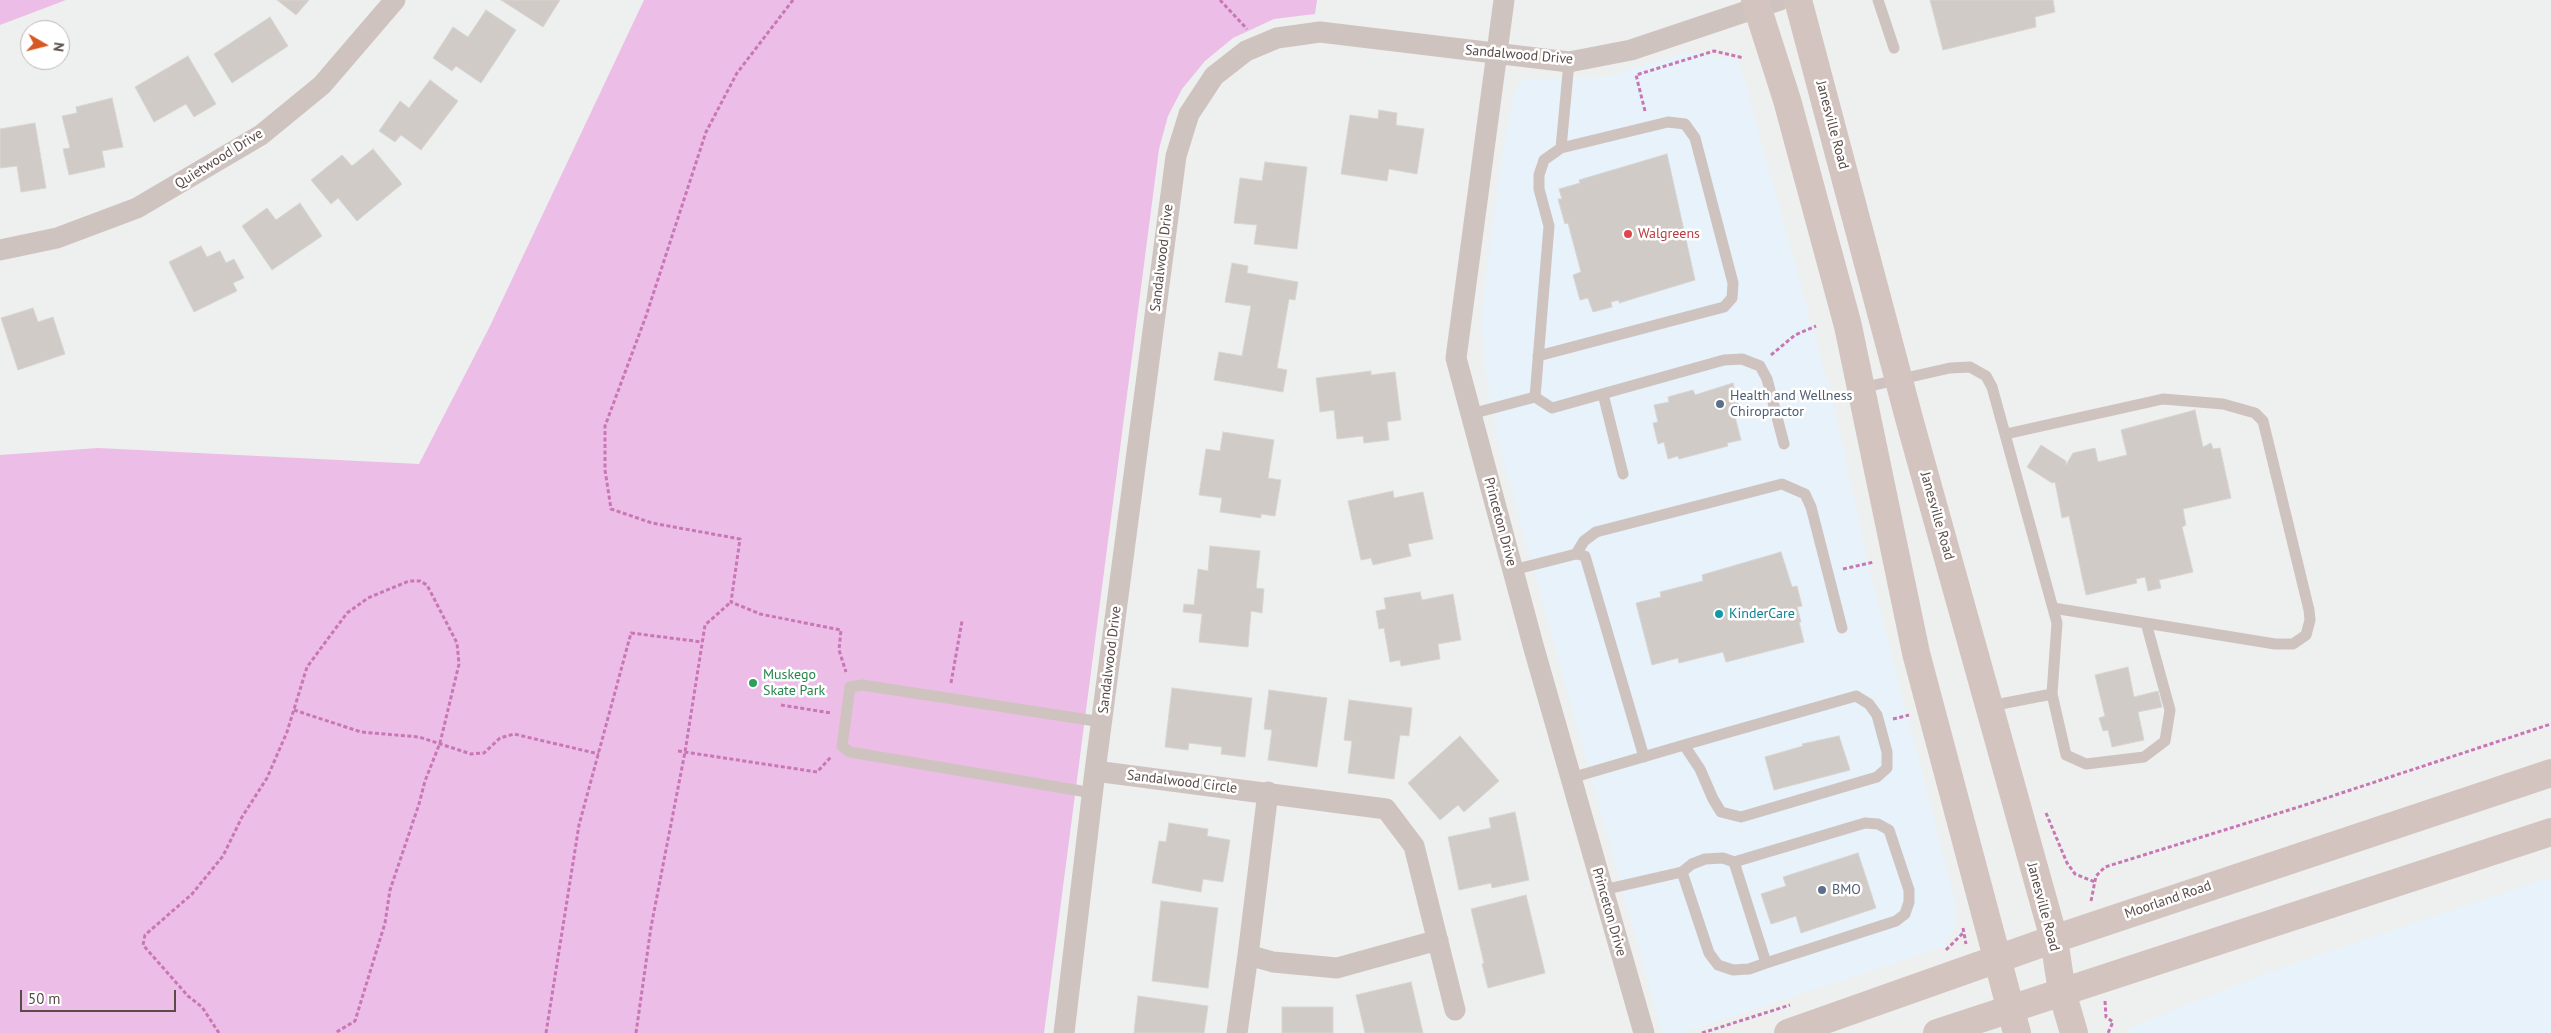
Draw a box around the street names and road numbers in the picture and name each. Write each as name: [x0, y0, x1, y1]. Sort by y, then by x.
street label: Sandalwood Drive: [1464, 42, 1574, 68]
street label: Janesville Road: [1812, 79, 1852, 171]
street label: Quietwood Drive: [172, 125, 266, 193]
street label: Sandalwood Drive: [1147, 203, 1177, 313]
street label: Janesville Road: [1916, 470, 1958, 562]
street label: Princeton Drive: [1480, 476, 1520, 568]
street label: Sandalwood Drive: [1095, 605, 1125, 715]
street label: Sandalwood Circle: [1126, 767, 1238, 797]
street label: Janesville Road: [2023, 861, 2063, 953]
street label: Princeton Drive: [1588, 866, 1630, 958]
street label: Moorland Road: [2123, 877, 2213, 923]

